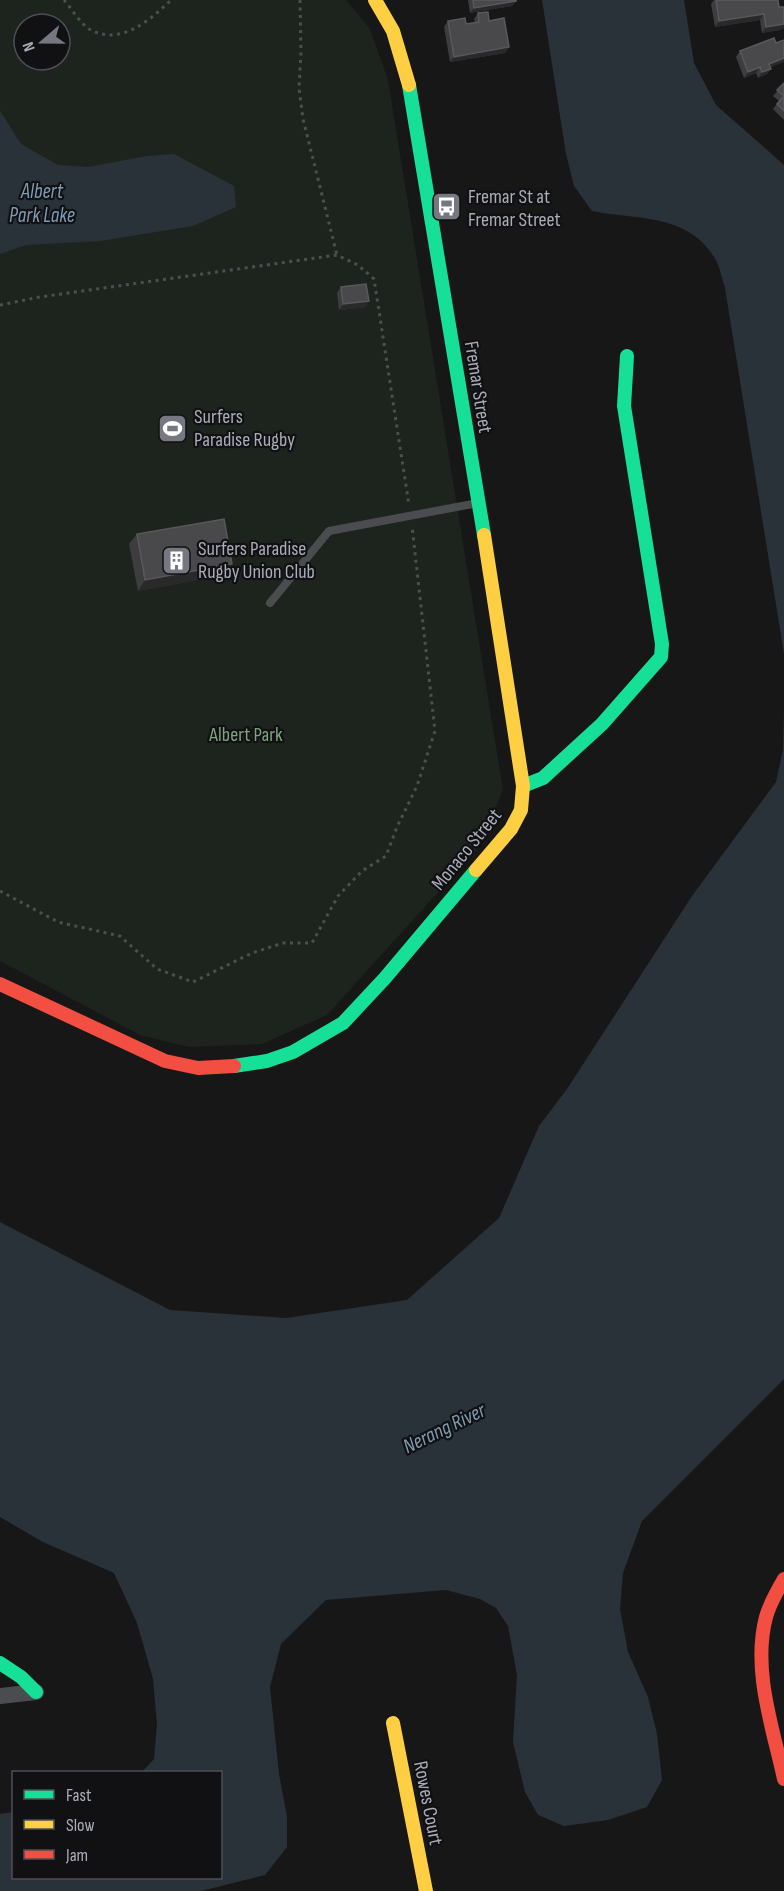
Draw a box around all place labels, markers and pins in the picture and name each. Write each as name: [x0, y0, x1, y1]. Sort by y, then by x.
place label: Fremar St at Fremar Street: [468, 185, 561, 232]
bus stop icon: Fremar St at Fremar Street: [431, 191, 463, 223]
place label: Surfers Paradise Rugby: [194, 405, 295, 452]
sports icon: Surfers Paradise Rugby: [157, 412, 189, 444]
place label: Surfers Paradise Rugby Union Club: [198, 537, 315, 584]
building icon: Surfers Paradise Rugby Union Club: [161, 544, 193, 576]

